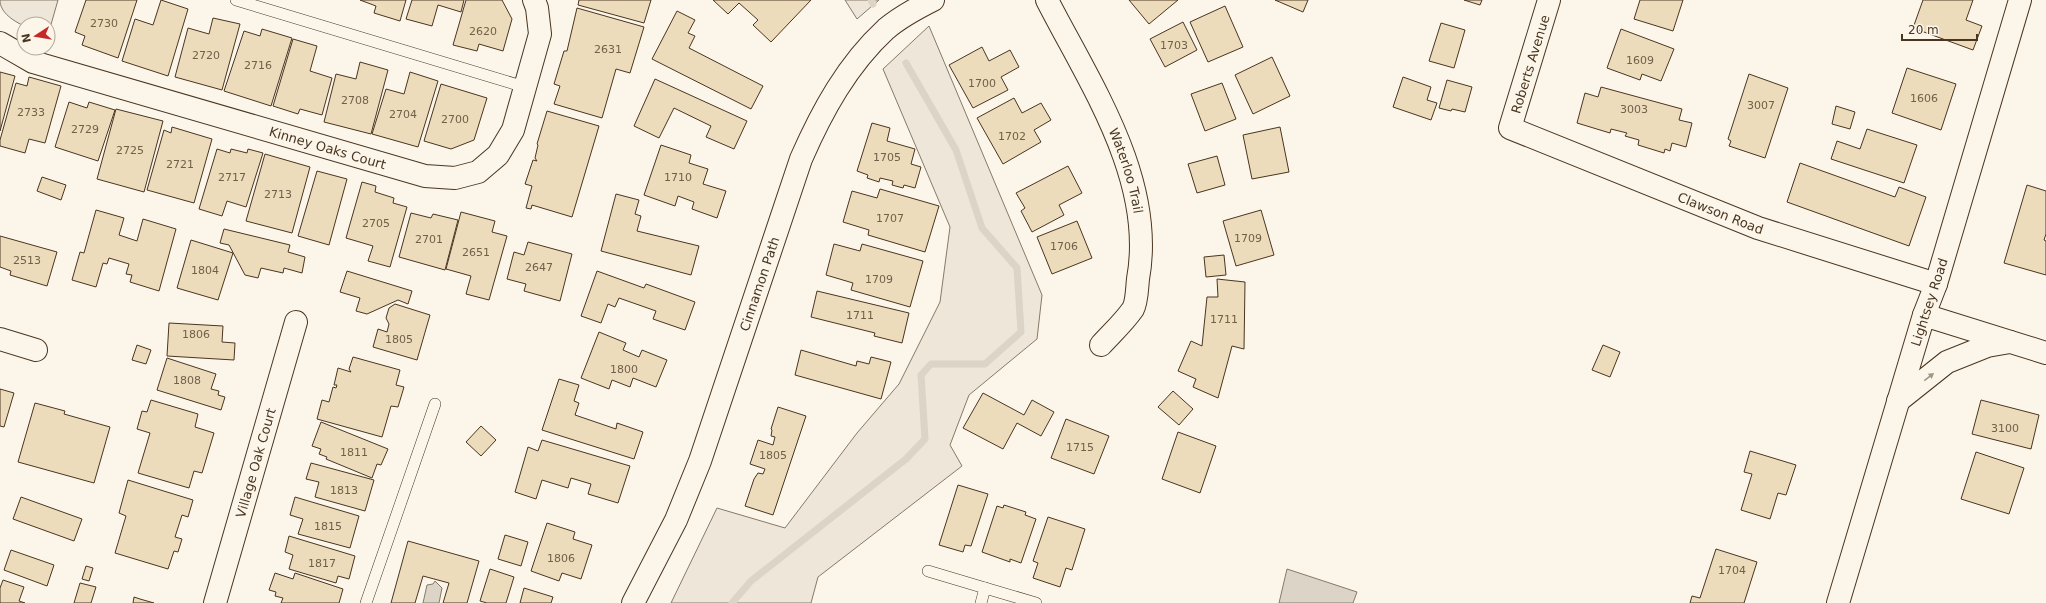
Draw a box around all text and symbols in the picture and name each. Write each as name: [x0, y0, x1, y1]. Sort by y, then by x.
street label: Roberts Avenue: [1508, 13, 1553, 115]
north arrow: [16, 16, 56, 56]
scale bar: [1902, 16, 1977, 42]
house number: 2730: [90, 17, 118, 30]
text: 20 m: [1908, 23, 1939, 37]
house number: 2620: [469, 25, 497, 38]
text: N: [19, 32, 34, 44]
house number: 1703: [1160, 39, 1188, 52]
house number: 2631: [594, 43, 622, 56]
house number: 2720: [192, 49, 220, 62]
house number: 1609: [1626, 54, 1654, 67]
house number: 2716: [244, 59, 272, 72]
house number: 1700: [968, 77, 996, 90]
house number: 1606: [1910, 92, 1938, 105]
house number: 2708: [341, 94, 369, 107]
house number: 3007: [1747, 99, 1775, 112]
house number: 3003: [1620, 103, 1648, 116]
house number: 2733: [17, 106, 45, 119]
house number: 2704: [389, 108, 417, 121]
house number: 2700: [441, 113, 469, 126]
house number: 2729: [71, 123, 99, 136]
street label: Kinney Oaks Court: [267, 124, 388, 172]
street label: Waterloo Trail: [1106, 126, 1146, 215]
house number: 1702: [998, 130, 1026, 143]
house number: 2725: [116, 144, 144, 157]
house number: 1705: [873, 151, 901, 164]
house number: 2721: [166, 158, 194, 171]
house number: 2717: [218, 171, 246, 184]
house number: 1710: [664, 171, 692, 184]
house number: 2713: [264, 188, 292, 201]
street label: Clawson Road: [1675, 189, 1765, 237]
house number: 1707: [876, 212, 904, 225]
house number: 2705: [362, 217, 390, 230]
house number: 1709: [1234, 232, 1262, 245]
house number: 2701: [415, 233, 443, 246]
street label: Cinnamon Path: [737, 235, 783, 333]
house number: 1706: [1050, 240, 1078, 253]
house number: 2651: [462, 246, 490, 259]
house number: 2513: [13, 254, 41, 267]
street label: Lightsey Road: [1908, 256, 1951, 348]
house number: 2647: [525, 261, 553, 274]
house number: 1804: [191, 264, 219, 277]
house number: 1709: [865, 273, 893, 286]
house number: 1711: [846, 309, 874, 322]
house number: 1711: [1210, 313, 1238, 326]
house number: 1806: [182, 328, 210, 341]
house number: 1805: [385, 333, 413, 346]
house number: 1800: [610, 363, 638, 376]
one-way arrow: [1923, 373, 1934, 381]
house number: 1808: [173, 374, 201, 387]
street label: Village Oak Court: [233, 406, 279, 519]
house number: 3100: [1991, 422, 2019, 435]
house number: 1715: [1066, 441, 1094, 454]
house number: 1811: [340, 446, 368, 459]
house number: 1805: [759, 449, 787, 462]
house number: 1813: [330, 484, 358, 497]
house number: 1815: [314, 520, 342, 533]
house number: 1806: [547, 552, 575, 565]
house number: 1817: [308, 557, 336, 570]
house number: 1704: [1718, 564, 1746, 577]

